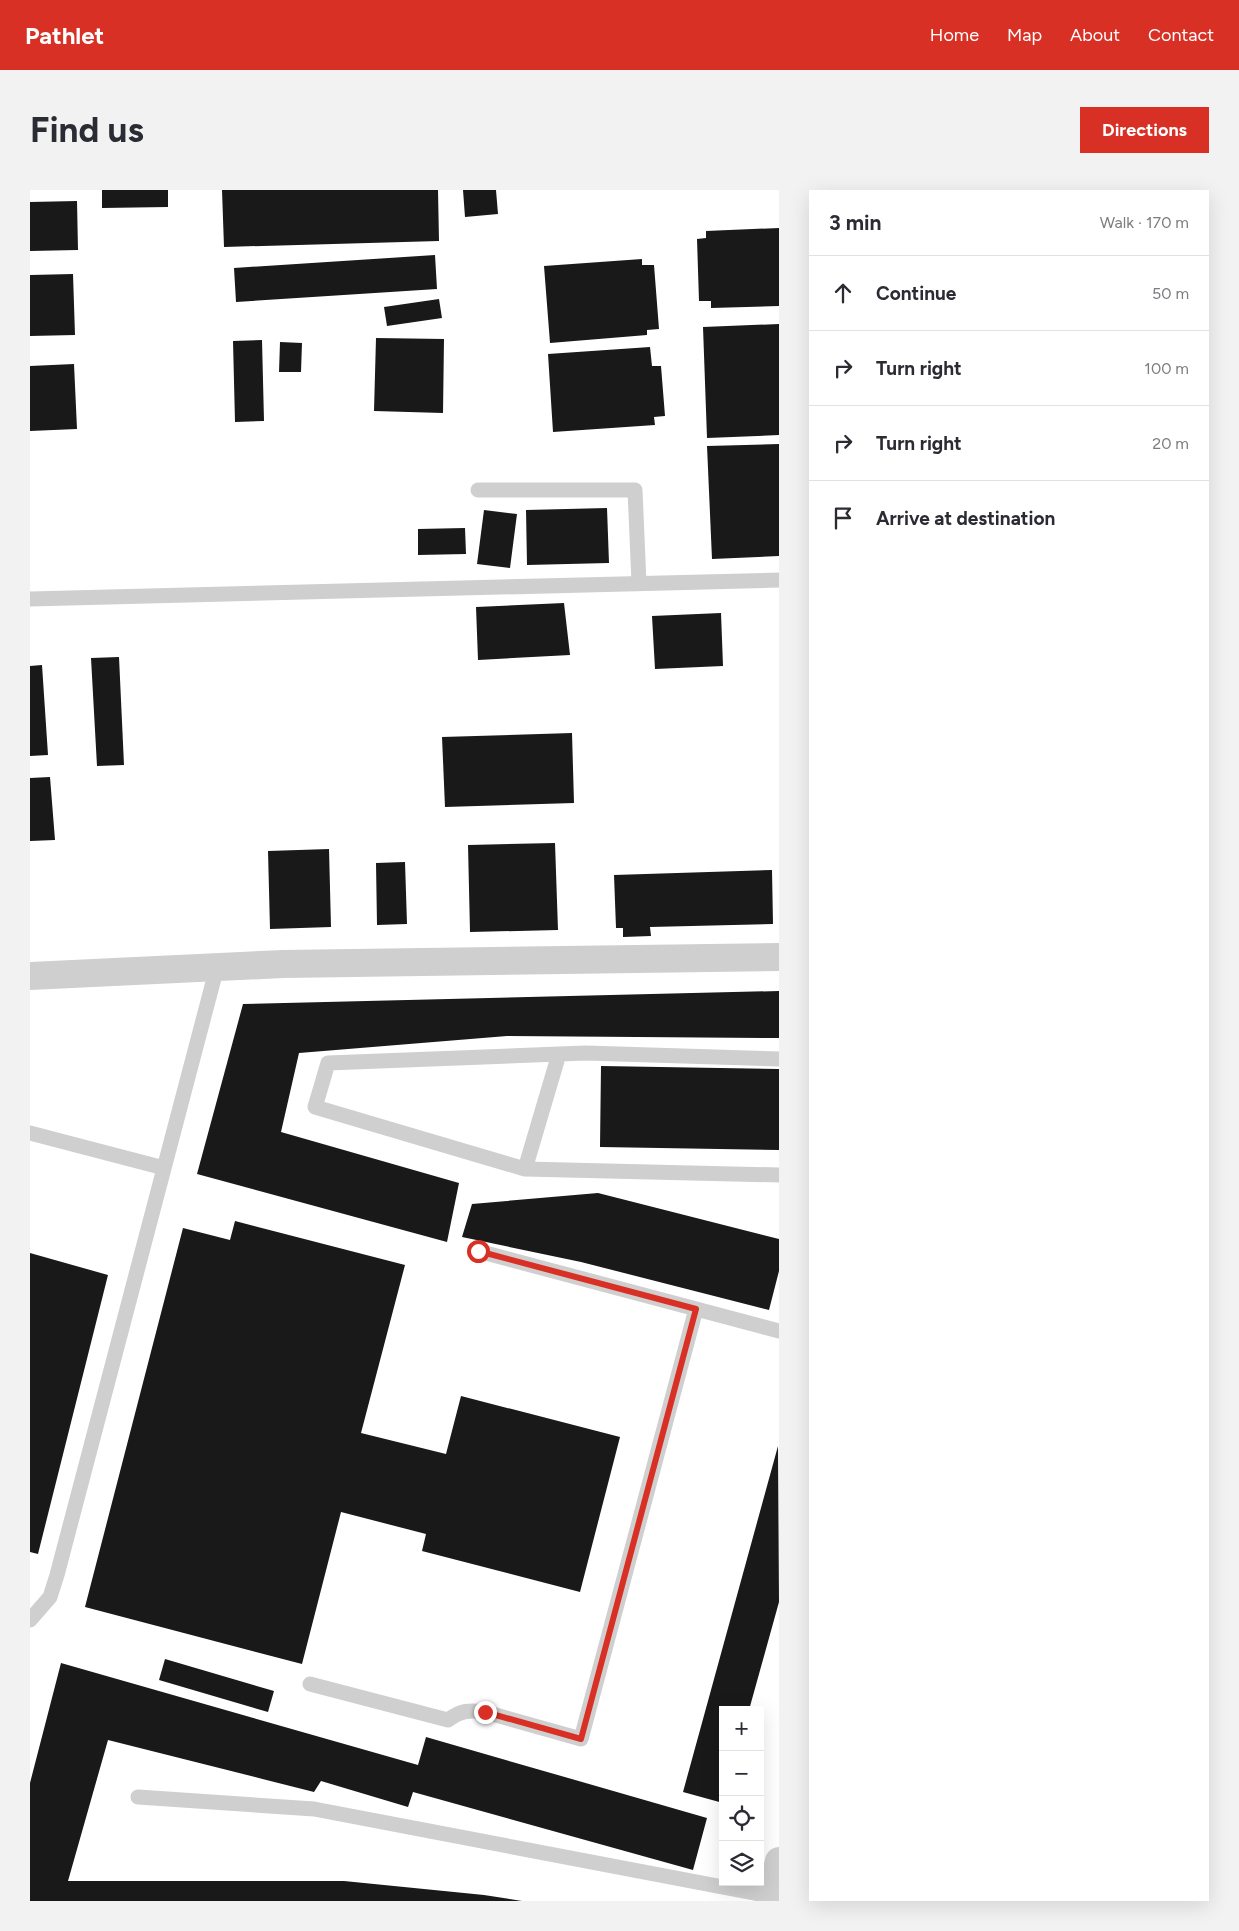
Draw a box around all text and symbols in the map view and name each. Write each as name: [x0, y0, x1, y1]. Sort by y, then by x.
text: Pathlet: [25, 21, 104, 50]
text: Home: [930, 24, 979, 46]
text: Map: [1007, 24, 1042, 46]
text: About: [1070, 24, 1120, 46]
text: Contact: [1148, 24, 1214, 46]
button: Directions: [1080, 107, 1209, 153]
text: Find us: [30, 109, 144, 151]
text: 3 min: [829, 210, 881, 235]
text: Walk · 170 m: [1100, 213, 1189, 232]
icon: ahead: [829, 279, 857, 307]
text: Continue: [876, 282, 956, 305]
text: 50 m: [1152, 284, 1189, 303]
icon: right: [829, 354, 857, 382]
text: Turn right: [876, 357, 962, 380]
text: 100 m: [1144, 359, 1189, 378]
icon: right: [829, 429, 857, 457]
text: Turn right: [876, 432, 962, 455]
text: 20 m: [1152, 434, 1189, 453]
icon: arrive: [829, 504, 857, 532]
text: Arrive at destination: [876, 507, 1055, 530]
route start: [467, 1240, 490, 1263]
route end: [474, 1701, 497, 1724]
map controls: [719, 1706, 764, 1886]
button: +: [719, 1706, 764, 1751]
button: −: [719, 1751, 764, 1796]
button: locate: [719, 1796, 764, 1841]
button: layers: [719, 1841, 764, 1886]

